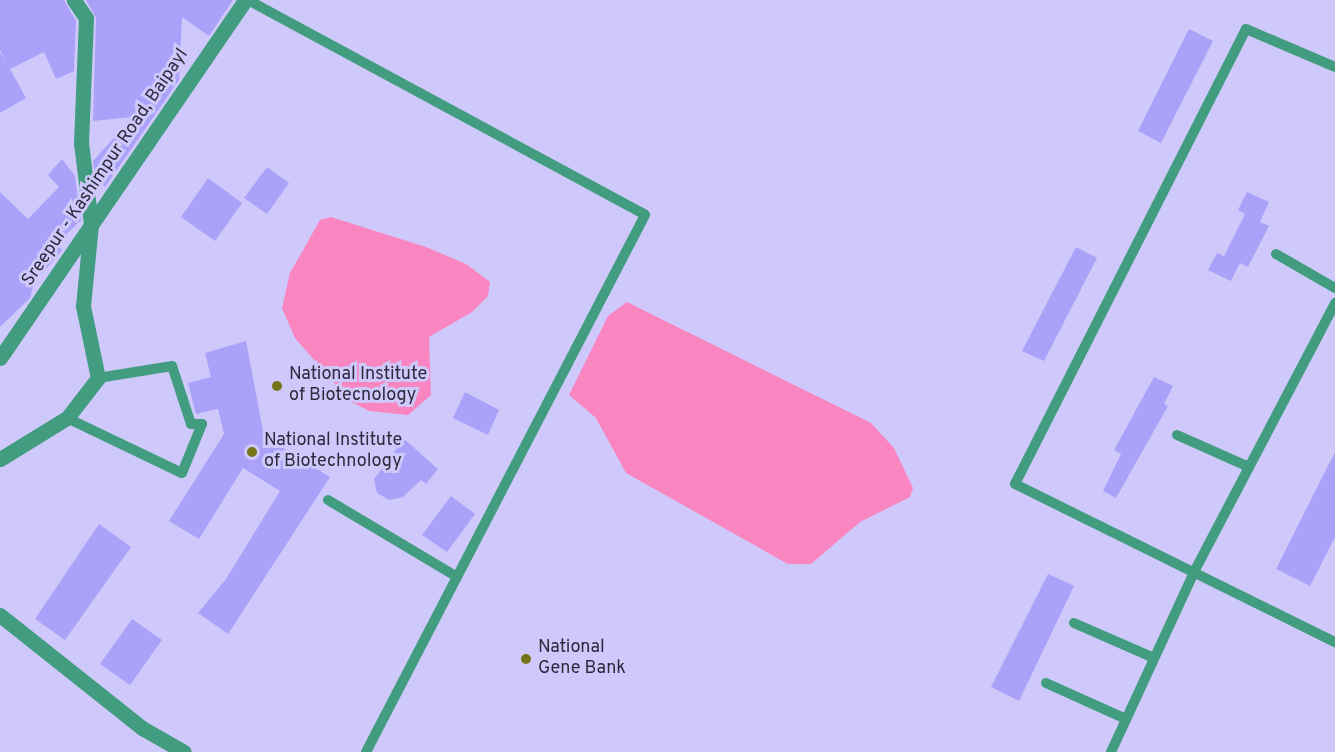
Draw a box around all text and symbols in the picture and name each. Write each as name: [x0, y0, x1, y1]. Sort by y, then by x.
street label: Sreepur - Kashimpur Road, Baipayl: [18, 45, 194, 291]
place label: National Institute of Biotecnology: [289, 365, 427, 407]
marker: National Institute of Biotecnology: [270, 379, 284, 393]
place label: National Institute of Biotechnology: [264, 431, 402, 474]
marker: National Institute of Biotechnology: [245, 445, 259, 459]
place label: National Gene Bank: [538, 638, 626, 680]
marker: National Gene Bank: [519, 652, 533, 666]

